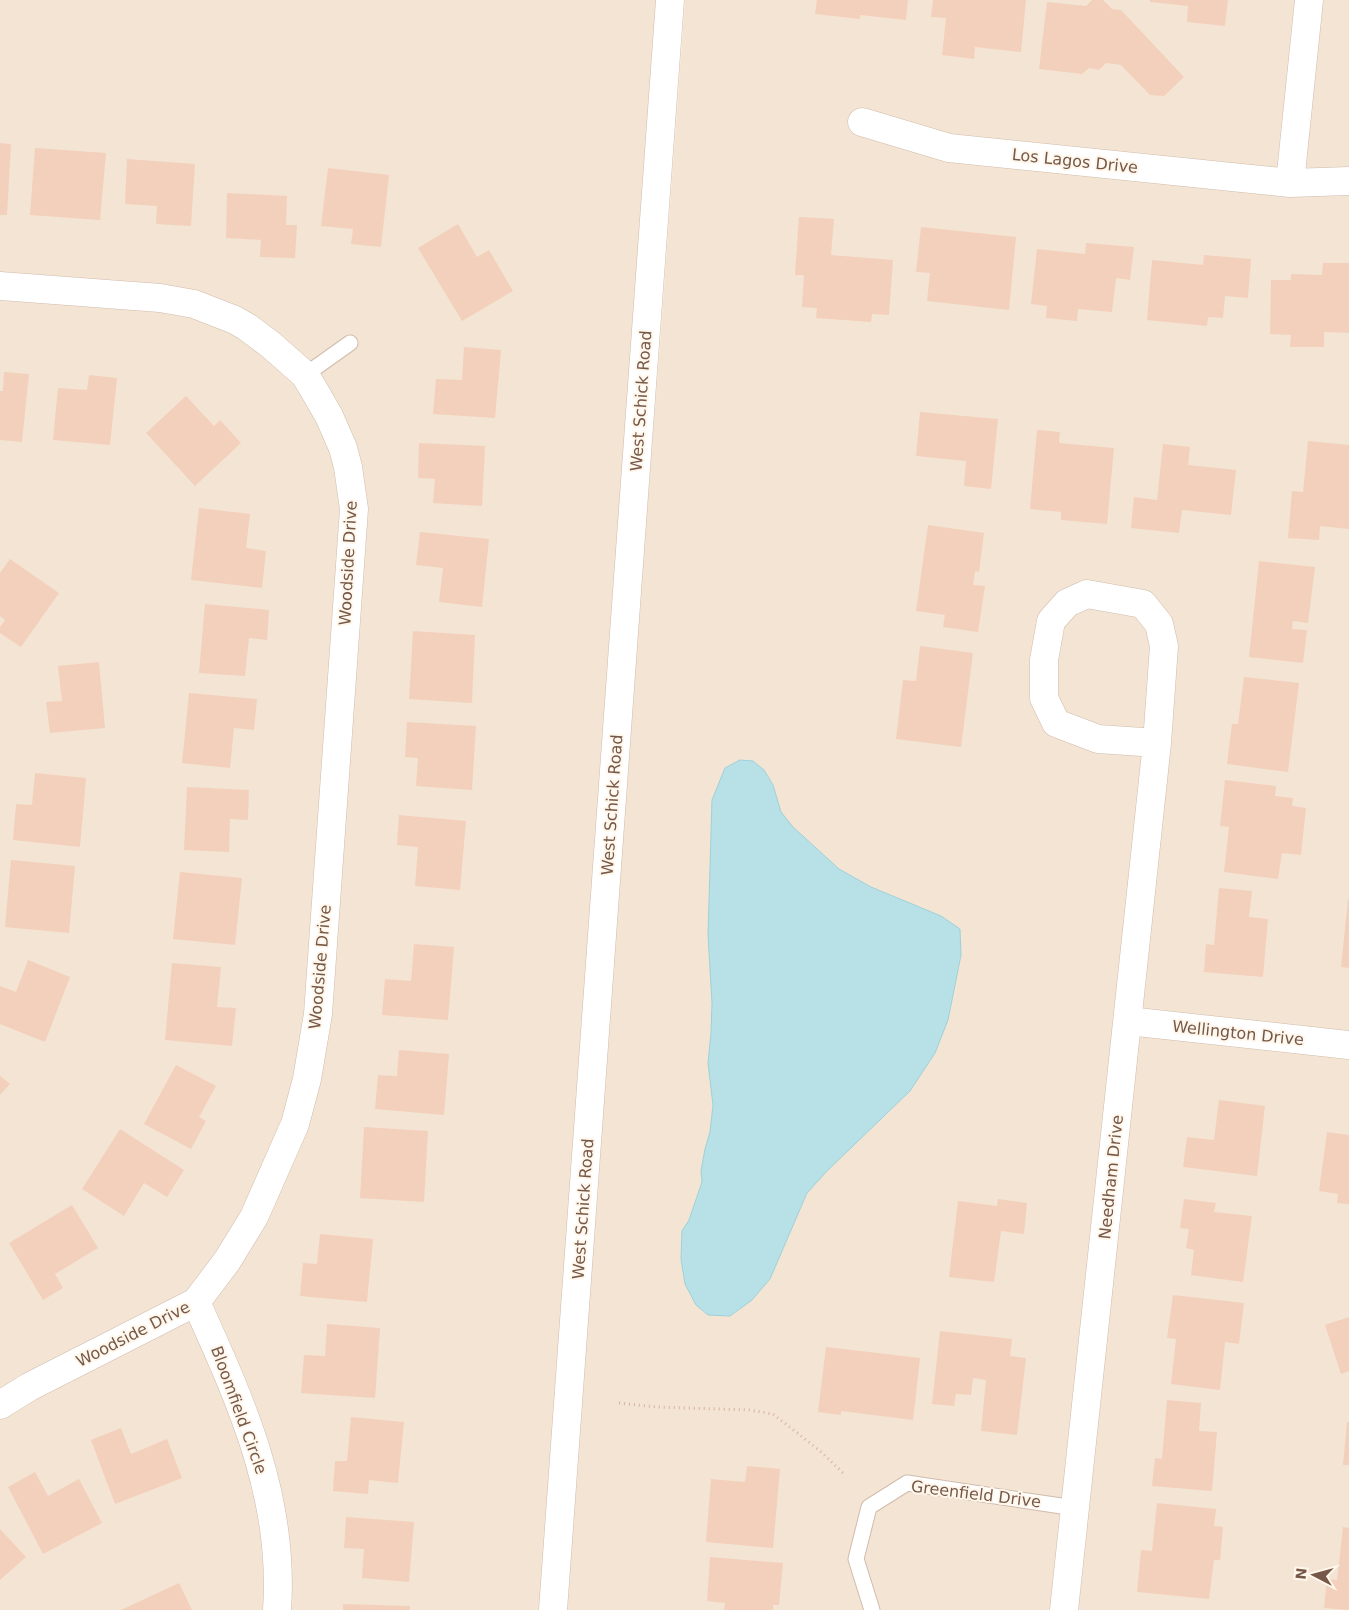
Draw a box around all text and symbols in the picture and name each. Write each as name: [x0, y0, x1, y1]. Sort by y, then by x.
street label: Los Lagos Drive: [1011, 145, 1139, 177]
street label: West Schick Road: [627, 330, 655, 472]
street label: Woodside Drive: [335, 500, 361, 626]
street label: West Schick Road: [598, 734, 626, 876]
street label: Woodside Drive: [305, 904, 335, 1030]
street label: Wellington Drive: [1171, 1017, 1305, 1049]
street label: Needham Drive: [1095, 1114, 1127, 1240]
street label: West Schick Road: [569, 1138, 597, 1280]
street label: Woodside Drive: [73, 1297, 193, 1371]
street label: Bloomfield Circle: [207, 1343, 271, 1477]
street label: Greenfield Drive: [910, 1477, 1042, 1511]
north arrow: [1289, 1550, 1339, 1600]
text: N: [1293, 1567, 1310, 1580]

